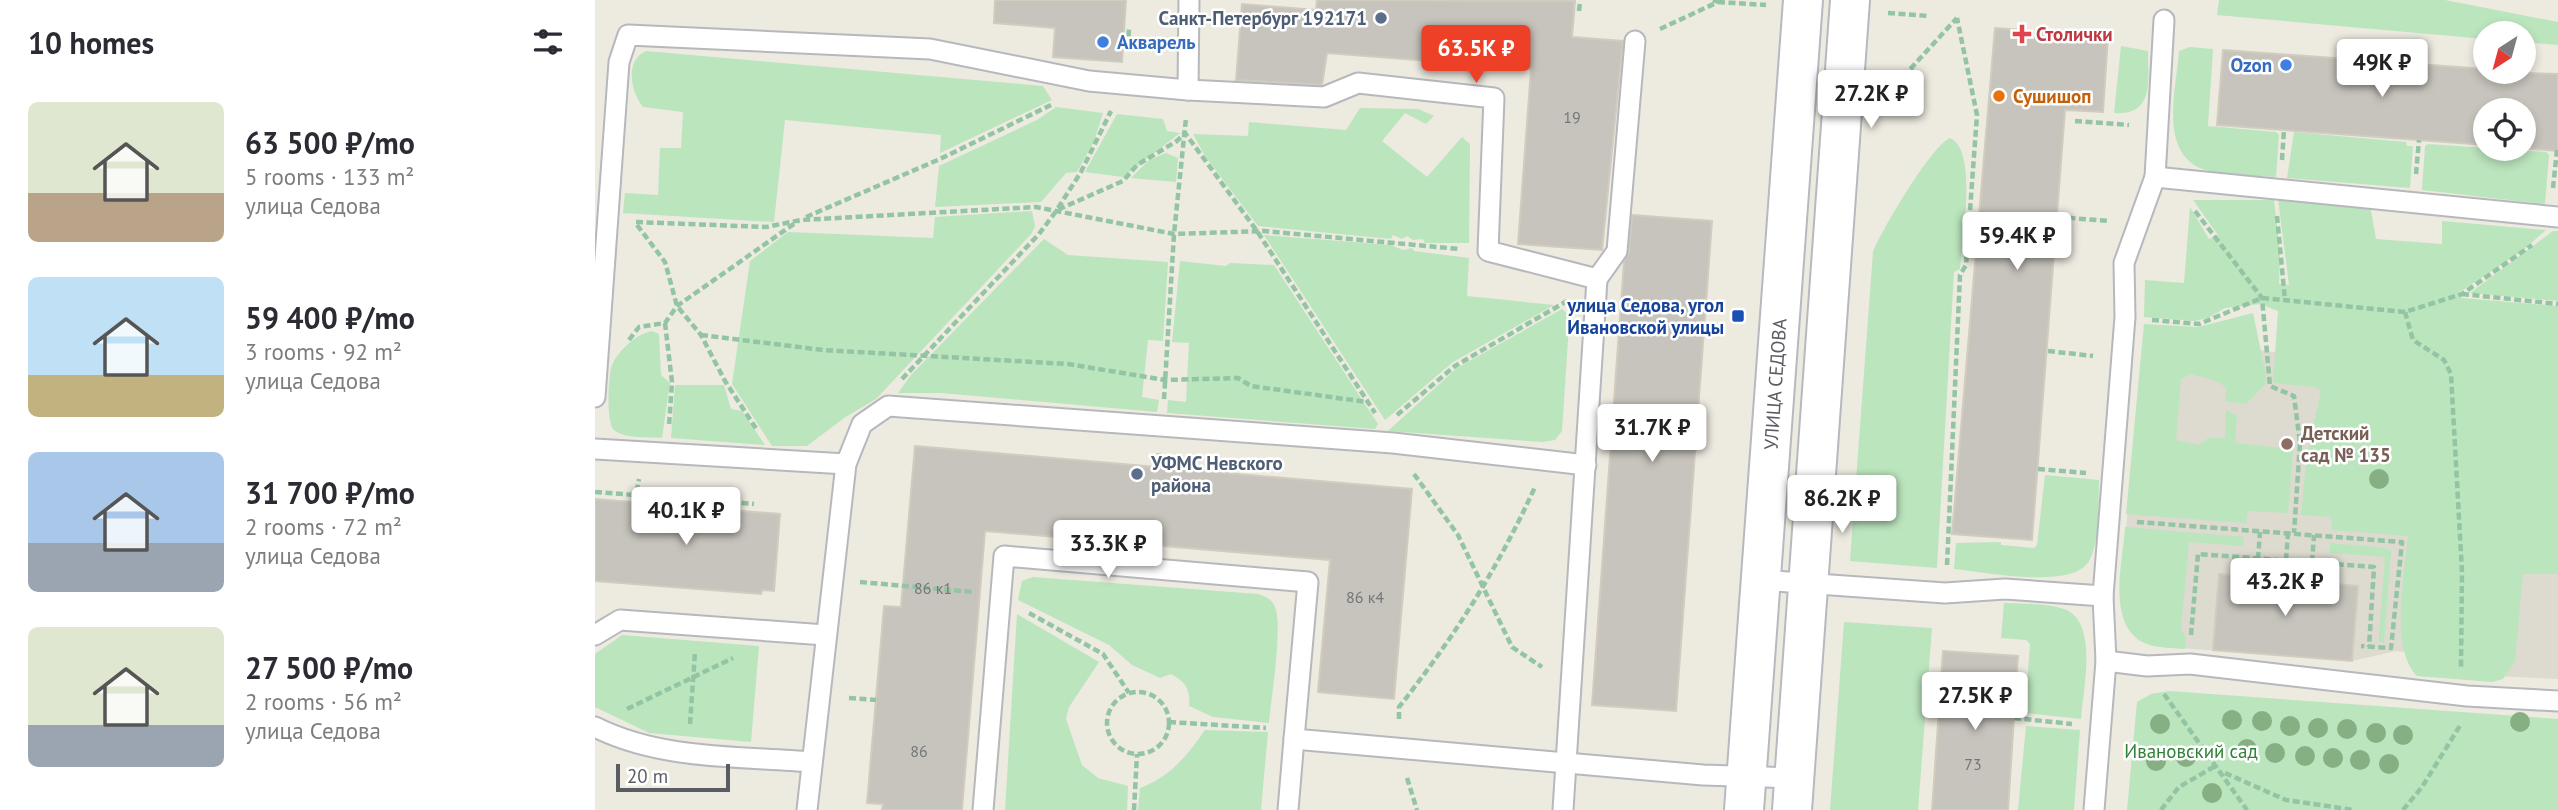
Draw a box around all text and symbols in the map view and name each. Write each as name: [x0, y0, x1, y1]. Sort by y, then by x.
place label: Санкт-Петербург 192171: [1158, 6, 1367, 30]
marker: Санкт-Петербург 192171: [1373, 10, 1389, 26]
north arrow: [2473, 21, 2536, 84]
map controls: [2473, 21, 2536, 161]
place label: Столички: [2036, 22, 2113, 46]
text: 10 homes: [28, 23, 154, 62]
icon: filters: [529, 23, 567, 61]
pin: 63.5K ₽: [1411, 25, 1541, 85]
marker: Столички: [2014, 26, 2030, 42]
place label: Акварель: [1117, 30, 1196, 54]
text: 63.5K ₽: [1437, 33, 1515, 62]
marker: Акварель: [1095, 34, 1111, 50]
pin: 49K ₽: [2333, 40, 2431, 99]
text: 49K ₽: [2353, 47, 2411, 76]
place label: Ozon: [2230, 53, 2272, 77]
marker: Ozon: [2278, 57, 2294, 73]
pin: 27.2K ₽: [1806, 71, 1936, 130]
text: 27.2K ₽: [1834, 78, 1908, 107]
place label: Сушишоп: [2013, 84, 2091, 108]
marker: Сушишоп: [1991, 88, 2007, 104]
button: locate: [2473, 98, 2536, 161]
house number: 19: [1563, 107, 1581, 127]
text: 63 500 ₽/mo: [245, 123, 415, 162]
icon: home: [84, 130, 168, 214]
text: 5 rooms · 133 m²: [245, 162, 414, 191]
text: улица Седова: [245, 191, 381, 220]
pin: 59.4K ₽: [1952, 212, 2082, 272]
text: 59.4K ₽: [1978, 220, 2056, 249]
place label: улица Седова, угол Ивановской улицы: [1566, 293, 1724, 339]
text: 59 400 ₽/mo: [245, 298, 415, 337]
icon: home: [84, 305, 168, 389]
marker: улица Седова, угол Ивановской улицы: [1730, 308, 1746, 324]
street label: УЛИЦА СЕДОВА: [1758, 317, 1792, 451]
text: 3 rooms · 92 m²: [245, 337, 402, 366]
text: улица Седова: [245, 366, 381, 395]
pin: 31.7K ₽: [1587, 405, 1717, 464]
text: 31.7K ₽: [1613, 412, 1691, 441]
place label: Детский сад № 135: [2301, 421, 2391, 467]
marker: Детский сад № 135: [2279, 436, 2295, 452]
place label: УФМС Невского района: [1150, 451, 1283, 497]
marker: УФМС Невского района: [1129, 466, 1145, 482]
text: 31 700 ₽/mo: [245, 473, 415, 512]
pin: 86.2K ₽: [1777, 476, 1907, 535]
icon: home: [84, 480, 168, 564]
text: 86.2K ₽: [1803, 483, 1881, 512]
pin: 40.1K ₽: [621, 488, 751, 547]
text: 40.1K ₽: [647, 495, 725, 524]
text: 2 rooms · 72 m²: [245, 512, 402, 541]
pin: 33.3K ₽: [1043, 520, 1173, 580]
text: 33.3K ₽: [1069, 528, 1147, 557]
text: улица Седова: [245, 541, 381, 570]
pin: 43.2K ₽: [2220, 558, 2350, 618]
text: 43.2K ₽: [2246, 566, 2324, 595]
house number: 86 к1: [914, 578, 952, 598]
house number: 86 к4: [1346, 587, 1384, 607]
text: 27 500 ₽/mo: [245, 648, 413, 687]
icon: home: [84, 655, 168, 739]
pin: 27.5K ₽: [1910, 672, 2040, 732]
text: 27.5K ₽: [1938, 680, 2012, 709]
text: 2 rooms · 56 m²: [245, 687, 402, 716]
text: улица Седова: [245, 716, 381, 745]
park label: Ивановский сад: [2124, 739, 2258, 763]
house number: 86: [910, 741, 928, 761]
house number: 73: [1964, 754, 1982, 774]
scale bar: [616, 761, 730, 793]
text: 20 m: [627, 764, 668, 788]

